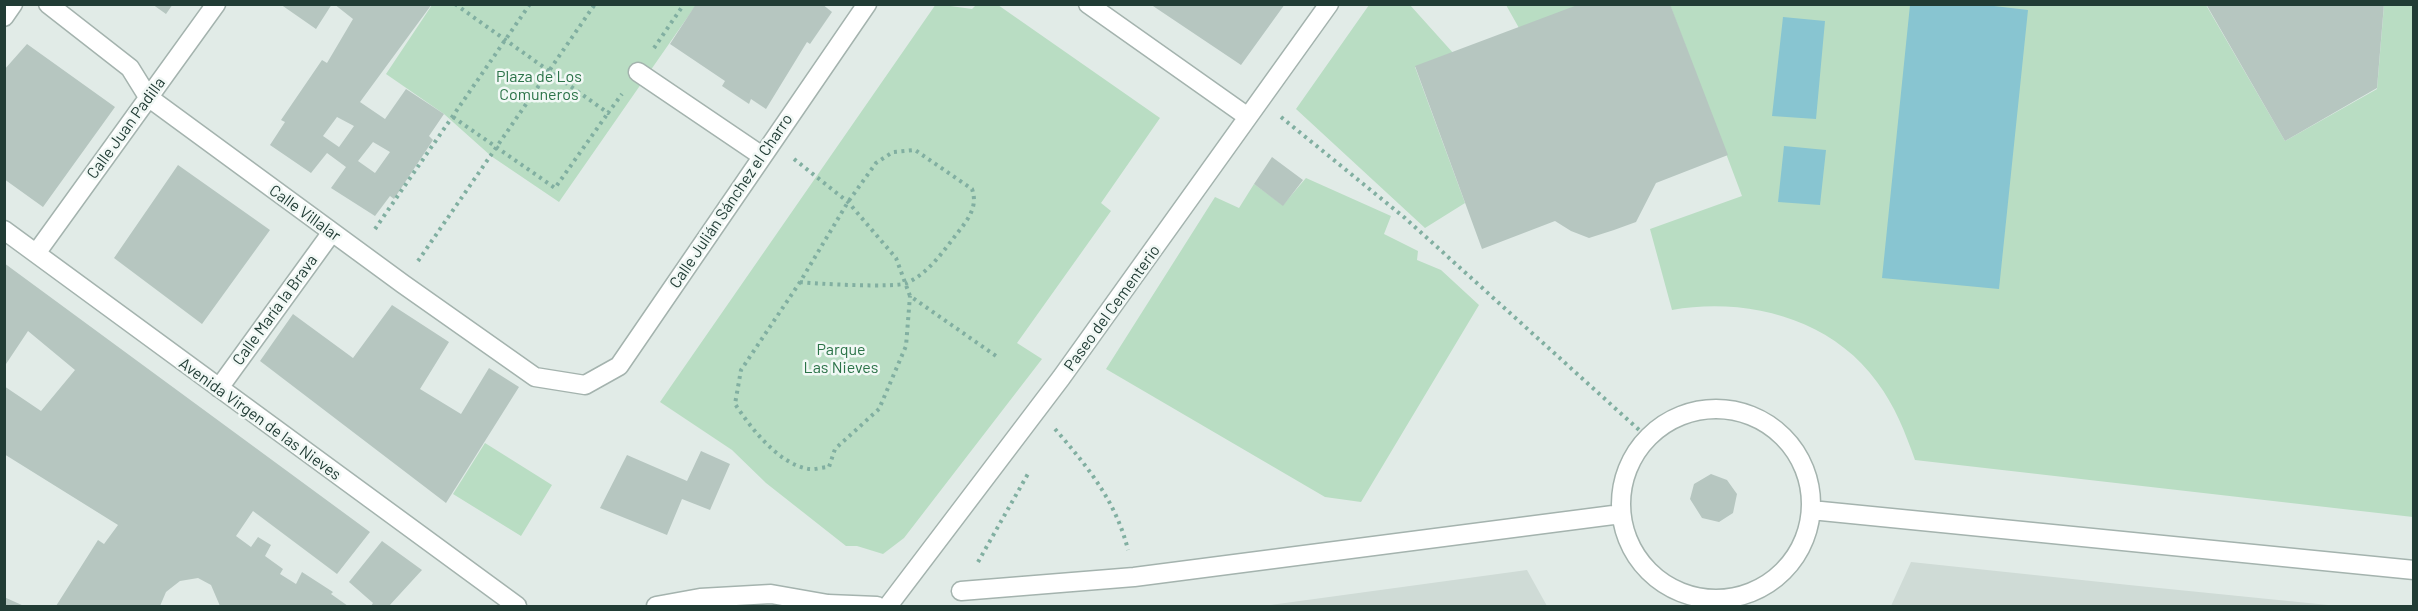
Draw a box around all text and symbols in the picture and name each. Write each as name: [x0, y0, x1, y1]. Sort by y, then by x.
park label: Plaza de Los Comuneros: [496, 67, 582, 105]
street label: Calle Juan Padilla: [83, 74, 169, 182]
street label: Calle Julián Sánchez el Charro: [665, 110, 797, 292]
street label: Calle Villalar: [266, 181, 344, 245]
street label: Paseo del Cementerio: [1060, 241, 1164, 375]
street label: Calle María la Brava: [229, 251, 321, 369]
park label: Parque Las Nieves: [804, 340, 878, 378]
street label: Avenida Virgen de las Nieves: [175, 354, 345, 484]

